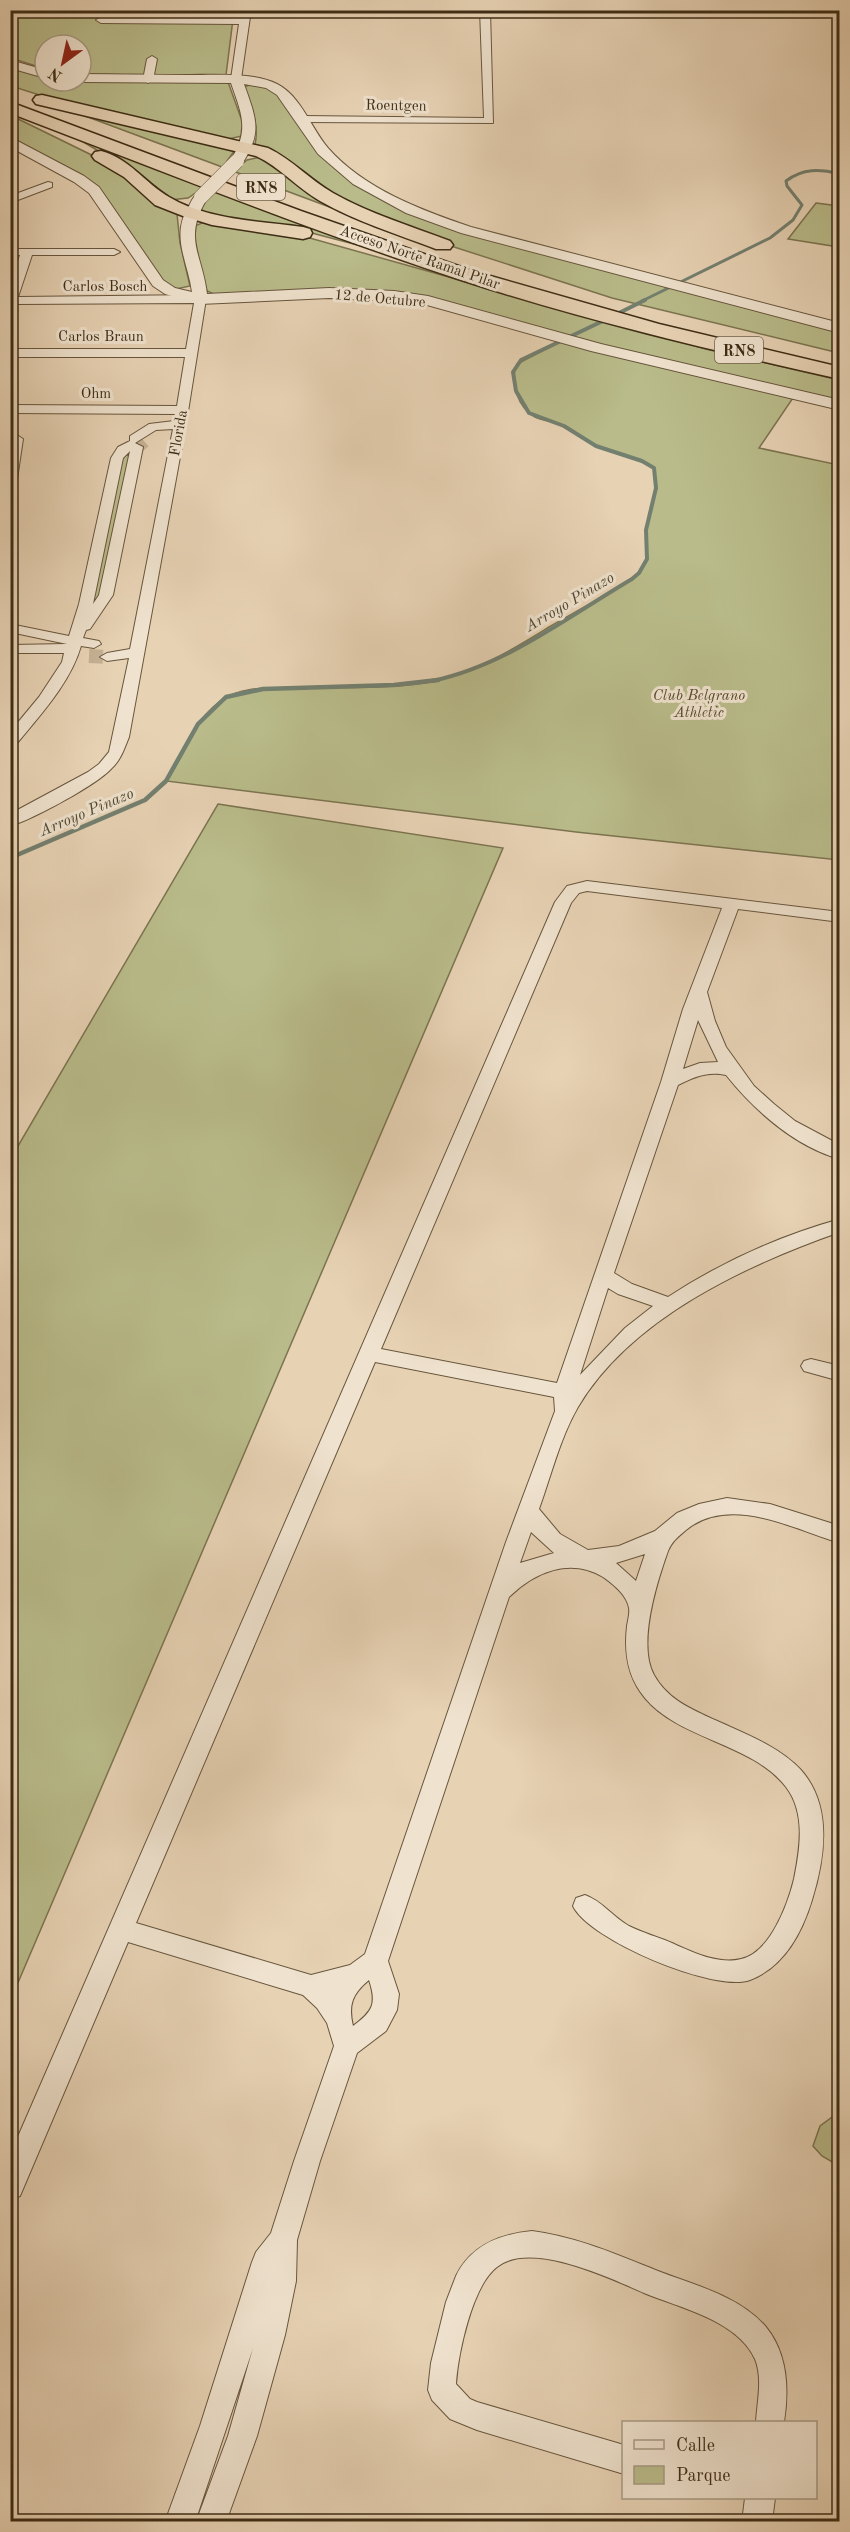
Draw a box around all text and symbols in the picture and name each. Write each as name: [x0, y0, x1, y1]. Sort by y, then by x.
north arrow: [33, 33, 93, 93]
text: N: [46, 63, 65, 84]
street label: Roentgen: [365, 98, 427, 115]
road number: RN8: [237, 174, 285, 200]
street label: Acceso Norte Ramal Pilar: [337, 224, 502, 293]
street label: Carlos Bosch: [63, 280, 147, 295]
street label: 12 de Octubre: [334, 288, 426, 311]
street label: Carlos Braun: [58, 330, 144, 345]
road number: RN8: [715, 337, 763, 363]
street label: Ohm: [81, 387, 111, 402]
street label: Florida: [168, 408, 191, 458]
water label: Arroyo Pinazo: [522, 570, 617, 636]
park label: Club Belgrano Athletic: [653, 689, 745, 721]
water label: Arroyo Pinazo: [36, 786, 136, 840]
legend: [622, 2421, 817, 2499]
text: Calle: [676, 2437, 715, 2455]
text: Parque: [676, 2467, 731, 2485]

